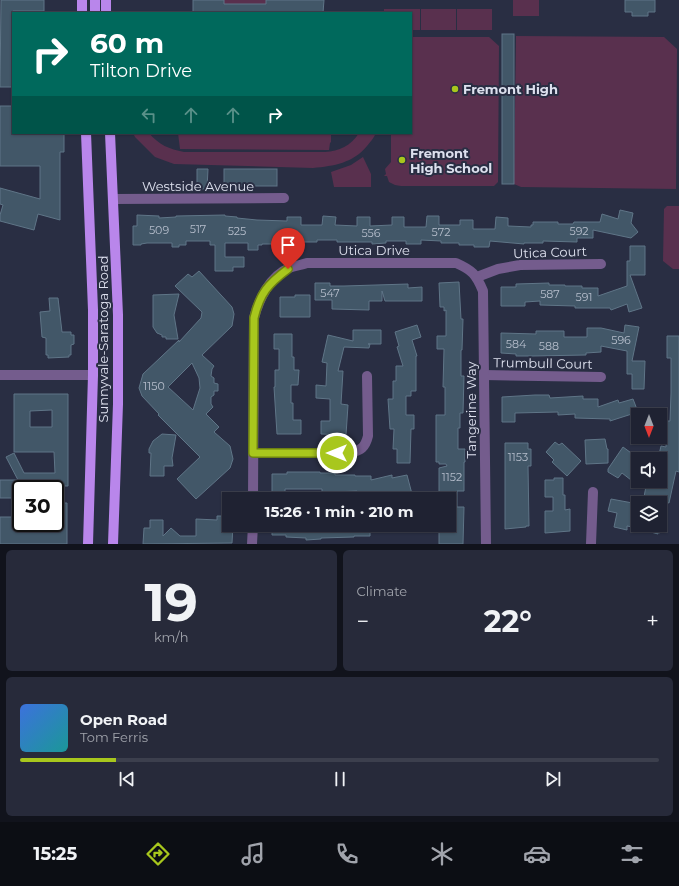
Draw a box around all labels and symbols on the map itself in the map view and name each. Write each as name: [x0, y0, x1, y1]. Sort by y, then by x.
place label: Fremont High: [463, 81, 558, 97]
marker: Fremont High: [450, 84, 460, 94]
place label: Fremont High School: [410, 145, 492, 176]
marker: Fremont High School: [397, 155, 407, 165]
street label: Westside Avenue: [142, 178, 254, 194]
house number: 517: [190, 222, 206, 236]
house number: 509: [149, 223, 169, 237]
house number: 525: [228, 224, 246, 238]
house number: 592: [569, 224, 589, 238]
house number: 572: [432, 225, 450, 239]
house number: 556: [361, 226, 381, 240]
pin: [271, 228, 305, 269]
street label: Utica Drive: [338, 242, 410, 258]
street label: Utica Court: [513, 243, 587, 261]
street label: Sunnyvale-Saratoga Road: [95, 256, 111, 422]
house number: 547: [320, 286, 340, 300]
house number: 587: [540, 287, 560, 301]
house number: 591: [576, 290, 592, 304]
house number: 596: [611, 333, 631, 347]
house number: 584: [506, 337, 527, 351]
house number: 588: [539, 339, 559, 353]
street label: Trumbull Court: [493, 354, 593, 372]
street label: Tangerine Way: [463, 360, 479, 459]
house number: 1150: [143, 379, 165, 393]
north arrow: [631, 408, 667, 444]
position arrow: [316, 432, 358, 474]
house number: 1153: [508, 450, 528, 464]
house number: 1152: [442, 470, 462, 484]
speed limit sign: 30: [12, 480, 64, 532]

